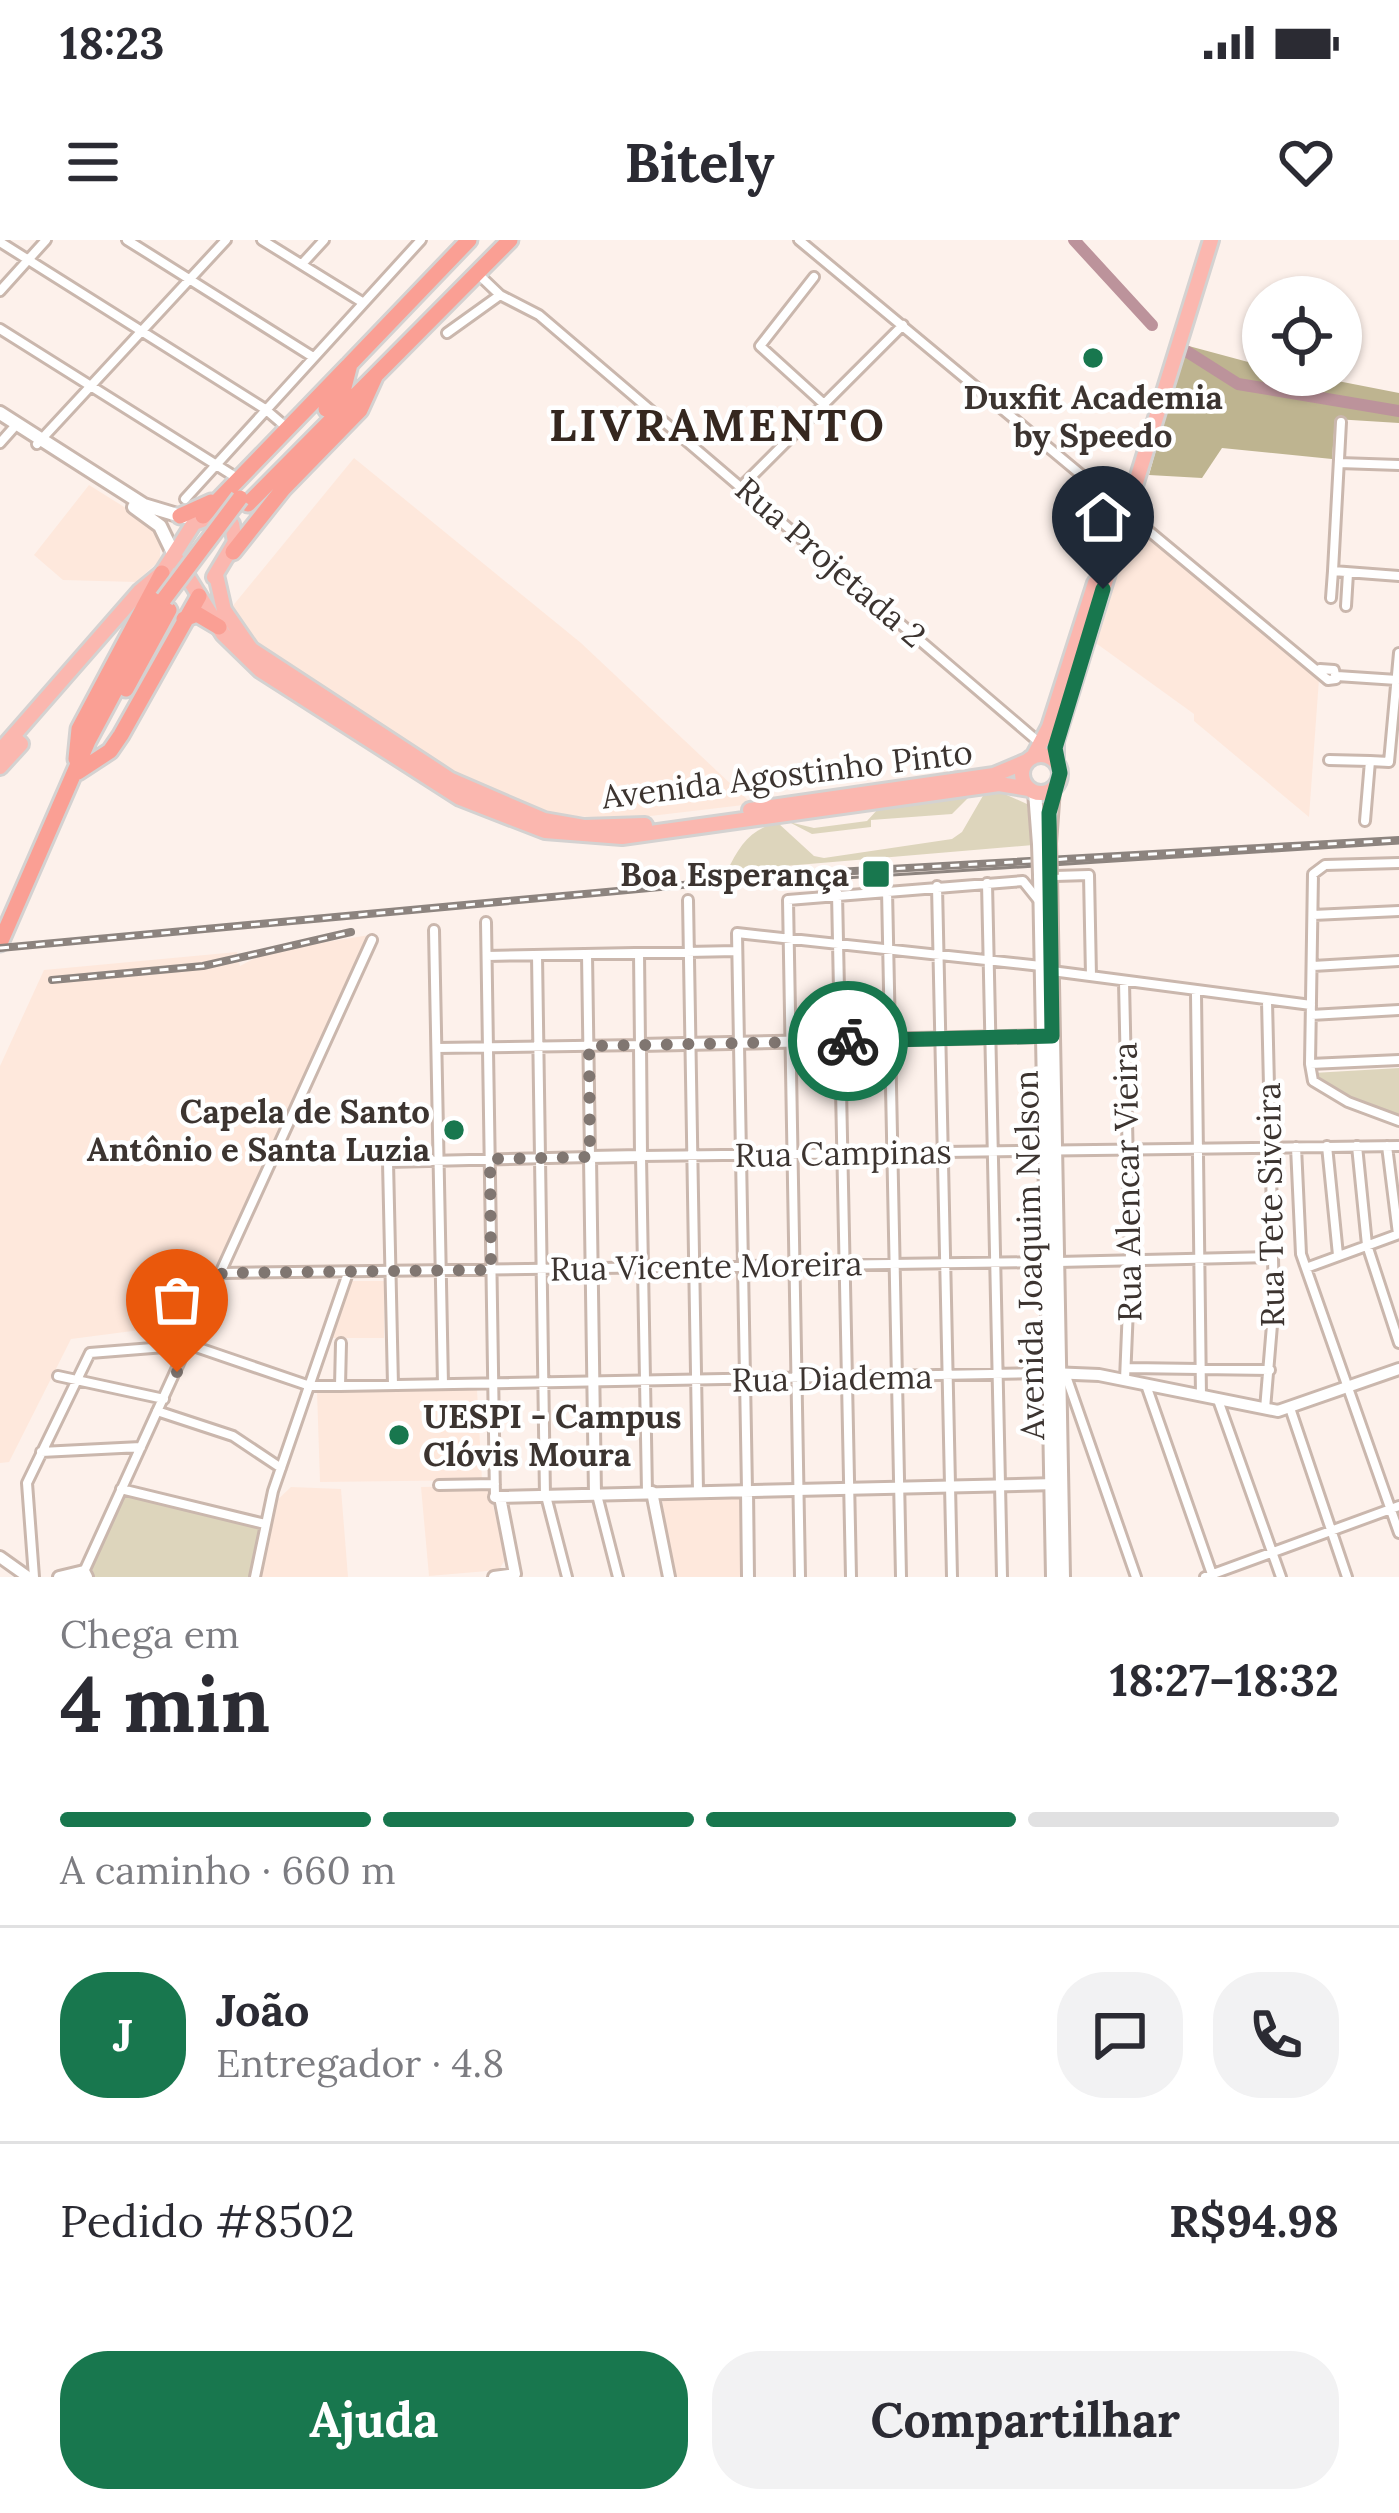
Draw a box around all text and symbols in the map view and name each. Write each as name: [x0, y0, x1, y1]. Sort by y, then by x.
text: 18:23: [60, 14, 164, 71]
text: Bitely: [624, 128, 775, 197]
icon: menu: [60, 129, 126, 195]
icon: heart: [1273, 129, 1339, 195]
map controls: [1242, 276, 1362, 396]
button: locate: [1242, 276, 1362, 396]
marker: Duxfit Academia by Speedo: [1080, 345, 1106, 371]
place label: Duxfit Academia by Speedo: [963, 376, 1223, 456]
district label: LIVRAMENTO: [549, 396, 887, 453]
pin: [1052, 466, 1154, 589]
street label: Rua Projetada 2: [727, 468, 935, 656]
icon: home: [1070, 484, 1136, 550]
street label: Avenida Agostinho Pinto: [598, 730, 975, 818]
place label: Boa Esperança: [620, 853, 849, 895]
marker: Boa Esperança: [860, 858, 892, 890]
courier: [788, 981, 908, 1101]
icon: bike: [815, 1008, 881, 1074]
street label: Rua Alencar Vieira: [1104, 1042, 1150, 1322]
street label: Avenida Joaquim Nelson: [1005, 1070, 1053, 1441]
street label: Rua Tete Siveira: [1247, 1082, 1293, 1328]
place label: Capela de Santo Antônio e Santa Luzia: [87, 1090, 430, 1170]
marker: Capela de Santo Antônio e Santa Luzia: [441, 1117, 467, 1143]
street label: Rua Campinas: [734, 1130, 952, 1176]
street label: Rua Vicente Moreira: [549, 1242, 863, 1290]
pin: [126, 1249, 228, 1372]
icon: bag: [144, 1267, 210, 1333]
street label: Rua Diadema: [731, 1355, 933, 1401]
place label: UESPI - Campus Clóvis Moura: [423, 1395, 681, 1475]
marker: UESPI - Campus Clóvis Moura: [386, 1422, 412, 1448]
text: Chega em: [60, 1609, 240, 1659]
text: 18:27–18:32: [1110, 1651, 1339, 1708]
text: 4 min: [60, 1654, 270, 1753]
text: A caminho · 660 m: [60, 1845, 396, 1895]
button: chat: [1057, 1972, 1183, 2098]
button: phone: [1213, 1972, 1339, 2098]
text: João: [216, 1981, 310, 2038]
text: J: [113, 2006, 133, 2063]
text: Entregador · 4.8: [216, 2038, 504, 2088]
text: Pedido #8502: [60, 2192, 355, 2249]
text: R$94.98: [1169, 2192, 1339, 2249]
button: Ajuda: [60, 2351, 688, 2489]
button: Compartilhar: [712, 2351, 1339, 2489]

